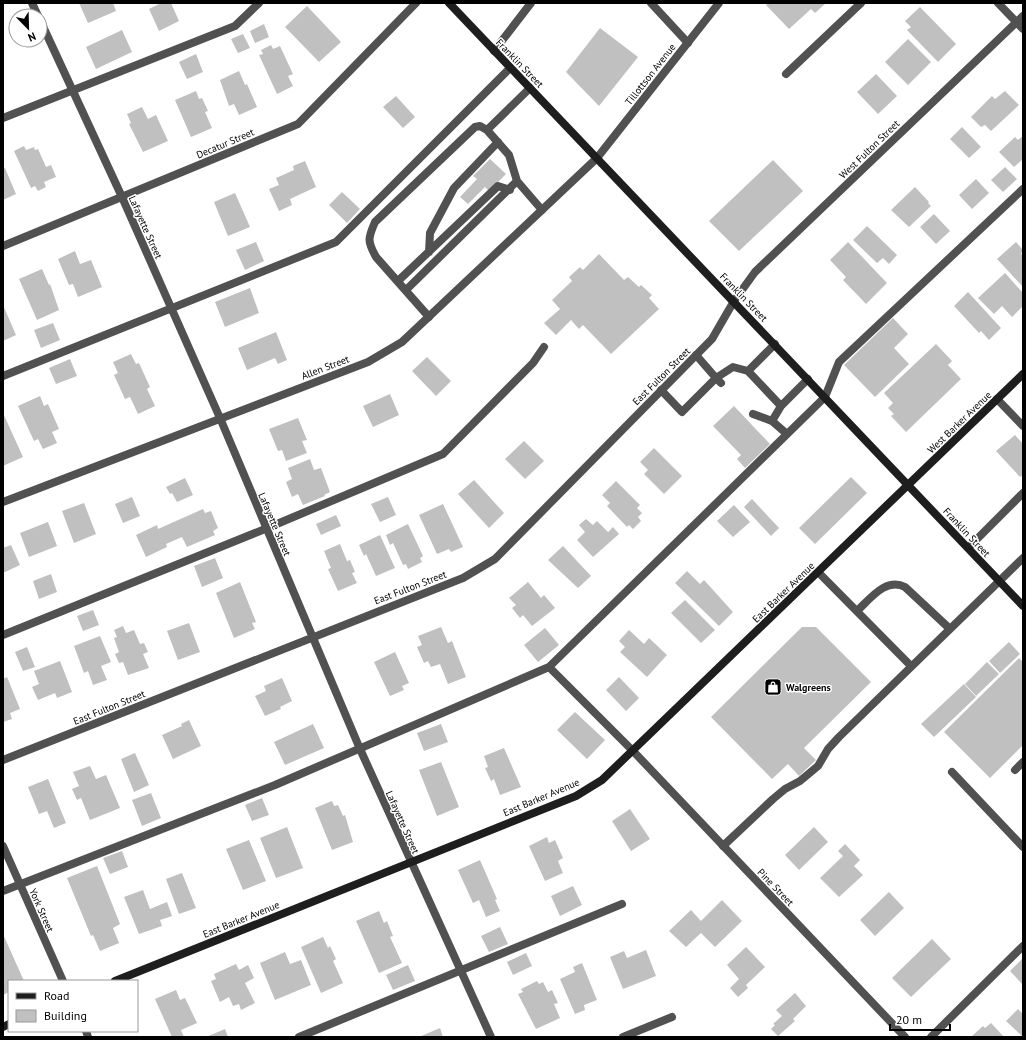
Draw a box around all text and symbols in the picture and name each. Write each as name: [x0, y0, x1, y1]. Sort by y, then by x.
north arrow: [8, 8, 48, 48]
text: N: [26, 29, 38, 45]
street label: Franklin Street: [493, 36, 547, 91]
street label: Tillottson Avenue: [622, 41, 679, 108]
street label: West Fulton Street: [836, 117, 903, 181]
street label: Decatur Street: [194, 125, 257, 161]
street label: Lafayette Street: [126, 194, 165, 261]
street label: Franklin Street: [717, 270, 771, 325]
street label: East Fulton Street: [630, 344, 693, 408]
street label: Allen Street: [299, 352, 352, 383]
street label: West Barker Avenue: [925, 388, 994, 456]
street label: Lafayette Street: [255, 491, 294, 558]
street label: Franklin Street: [940, 505, 993, 560]
street label: East Barker Avenue: [750, 559, 817, 625]
street label: East Fulton Street: [372, 567, 449, 607]
shop icon: Walgreens: [763, 677, 783, 697]
place label: Walgreens: [786, 681, 831, 694]
street label: East Fulton Street: [71, 687, 148, 728]
street label: East Barker Avenue: [501, 776, 581, 819]
street label: Lafayette Street: [383, 789, 422, 856]
street label: Pine Street: [755, 866, 797, 909]
street label: York Street: [26, 886, 57, 934]
street label: East Barker Avenue: [201, 898, 281, 941]
legend: [8, 980, 138, 1032]
text: Road: [44, 988, 69, 1003]
scale bar: [890, 1006, 950, 1032]
text: Building: [44, 1008, 87, 1023]
text: 20 m: [896, 1012, 922, 1027]

